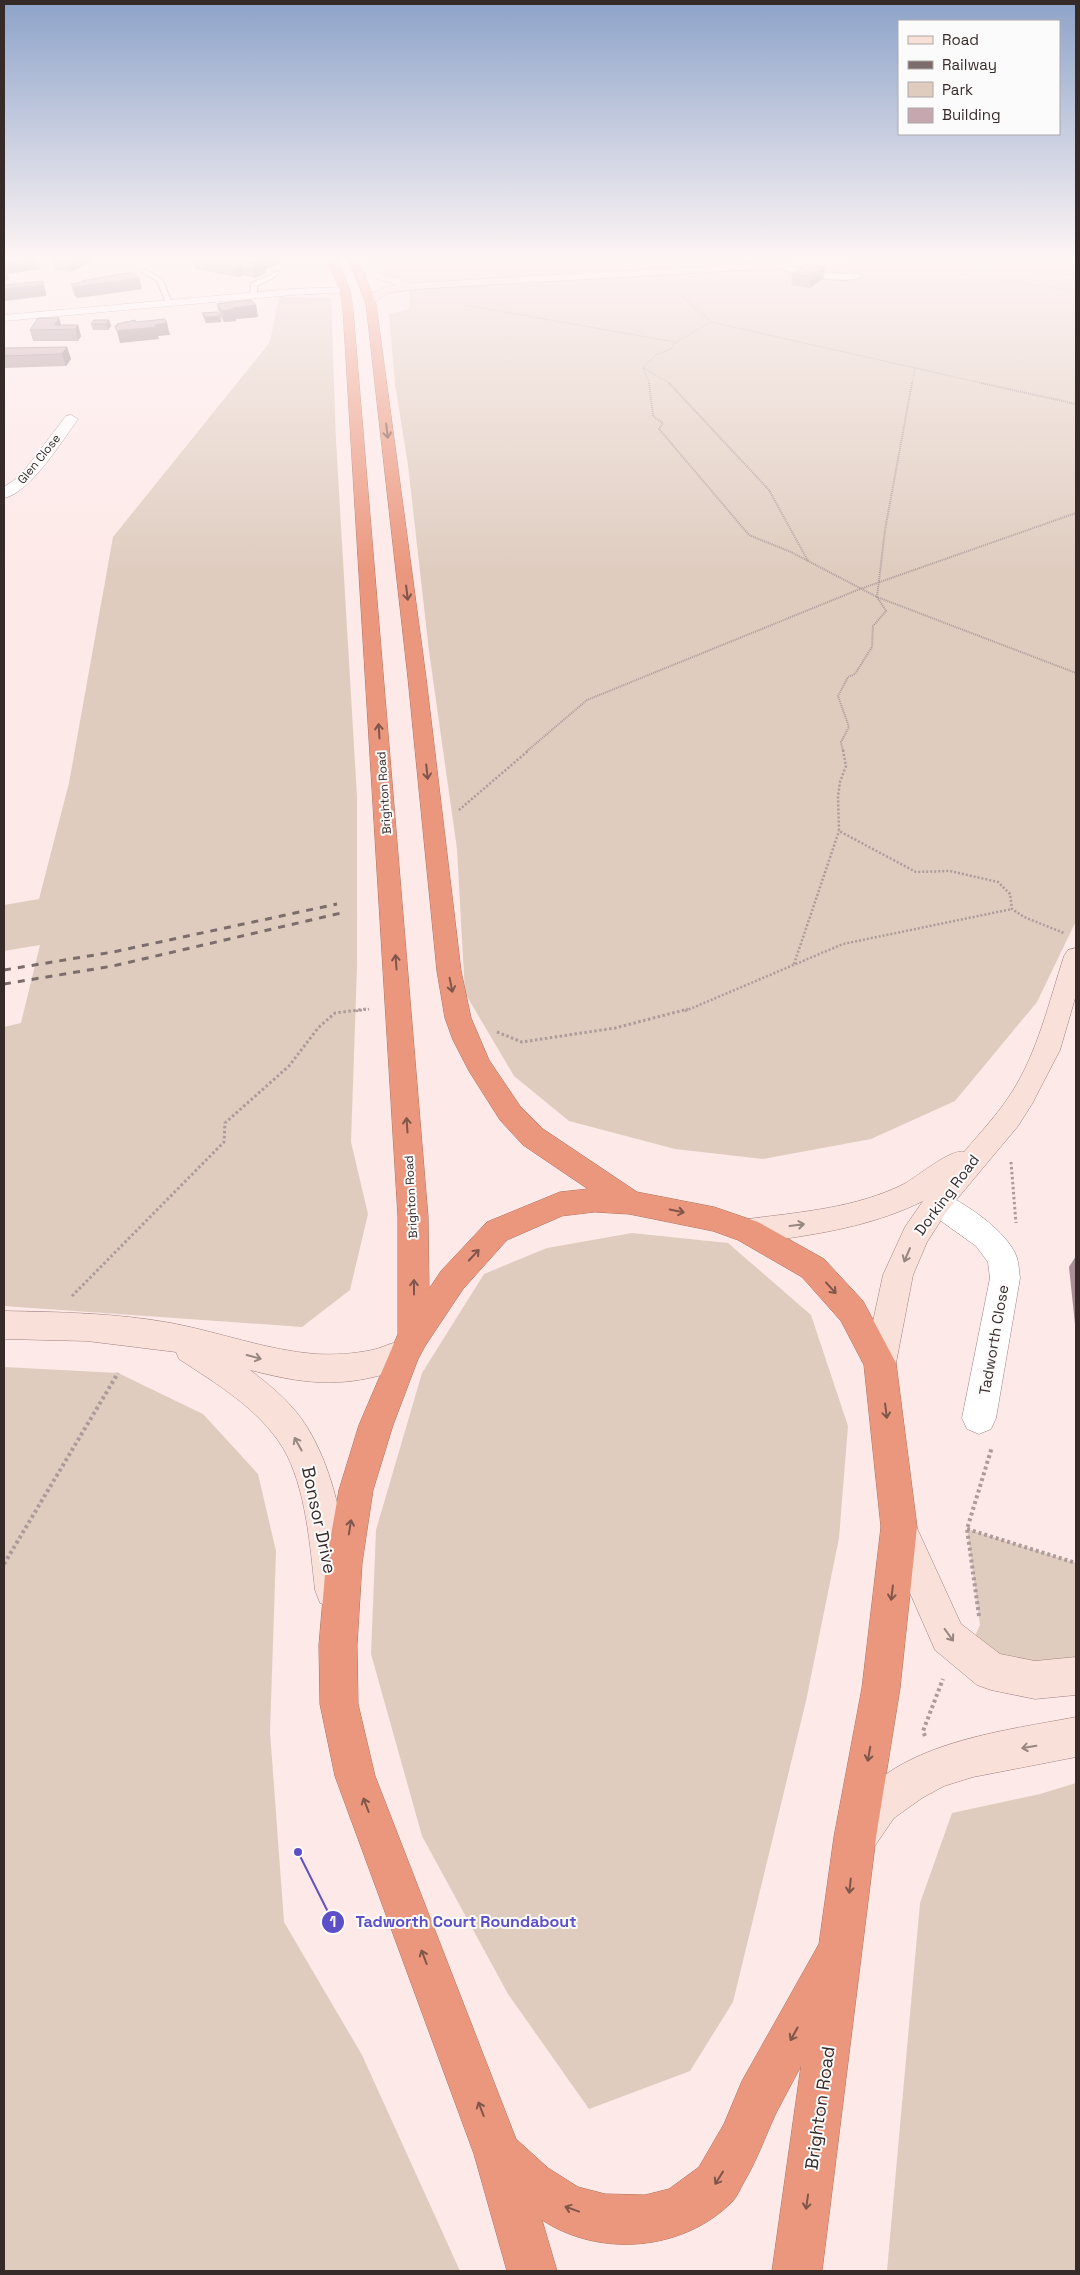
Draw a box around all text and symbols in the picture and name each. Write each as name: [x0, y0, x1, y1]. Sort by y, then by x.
legend: [898, 20, 1060, 135]
text: Road: [942, 30, 979, 49]
text: Railway: [942, 55, 997, 74]
text: Park: [942, 80, 973, 99]
text: Building: [942, 105, 1001, 124]
one-way arrow: [382, 423, 392, 439]
street label: Glen Close: [14, 431, 64, 487]
one-way arrow: [402, 584, 412, 600]
one-way arrow: [375, 723, 384, 739]
street label: Brighton Road: [373, 751, 395, 835]
one-way arrow: [422, 763, 432, 779]
one-way arrow: [392, 955, 401, 971]
one-way arrow: [447, 977, 457, 993]
one-way arrow: [403, 1117, 412, 1133]
street label: Dorking Road: [910, 1151, 983, 1239]
street label: Brighton Road: [401, 1155, 421, 1239]
one-way arrow: [669, 1207, 685, 1216]
one-way arrow: [788, 1220, 804, 1230]
one-way arrow: [901, 1247, 911, 1262]
one-way arrow: [468, 1248, 480, 1261]
one-way arrow: [409, 1279, 419, 1296]
one-way arrow: [825, 1281, 837, 1294]
street label: Tadworth Close: [974, 1283, 1013, 1397]
one-way arrow: [245, 1353, 261, 1363]
one-way arrow: [881, 1403, 891, 1419]
one-way arrow: [293, 1438, 303, 1452]
street label: Bonsor Drive: [297, 1464, 342, 1576]
one-way arrow: [346, 1520, 356, 1536]
one-way arrow: [887, 1585, 897, 1601]
one-way arrow: [943, 1628, 954, 1641]
one-way arrow: [1021, 1743, 1037, 1753]
one-way arrow: [864, 1745, 874, 1761]
one-way arrow: [361, 1797, 370, 1813]
one-way arrow: [845, 1877, 855, 1893]
callout: Tadworth Court Roundabout: [320, 1906, 586, 1937]
text: Tadworth Court Roundabout: [355, 1911, 577, 1932]
text: 1: [330, 1912, 336, 1931]
one-way arrow: [419, 1949, 428, 1965]
one-way arrow: [789, 2026, 798, 2041]
street label: Brighton Road: [799, 2045, 840, 2171]
one-way arrow: [476, 2102, 485, 2117]
one-way arrow: [714, 2171, 725, 2185]
one-way arrow: [802, 2193, 812, 2209]
one-way arrow: [565, 2204, 580, 2213]

